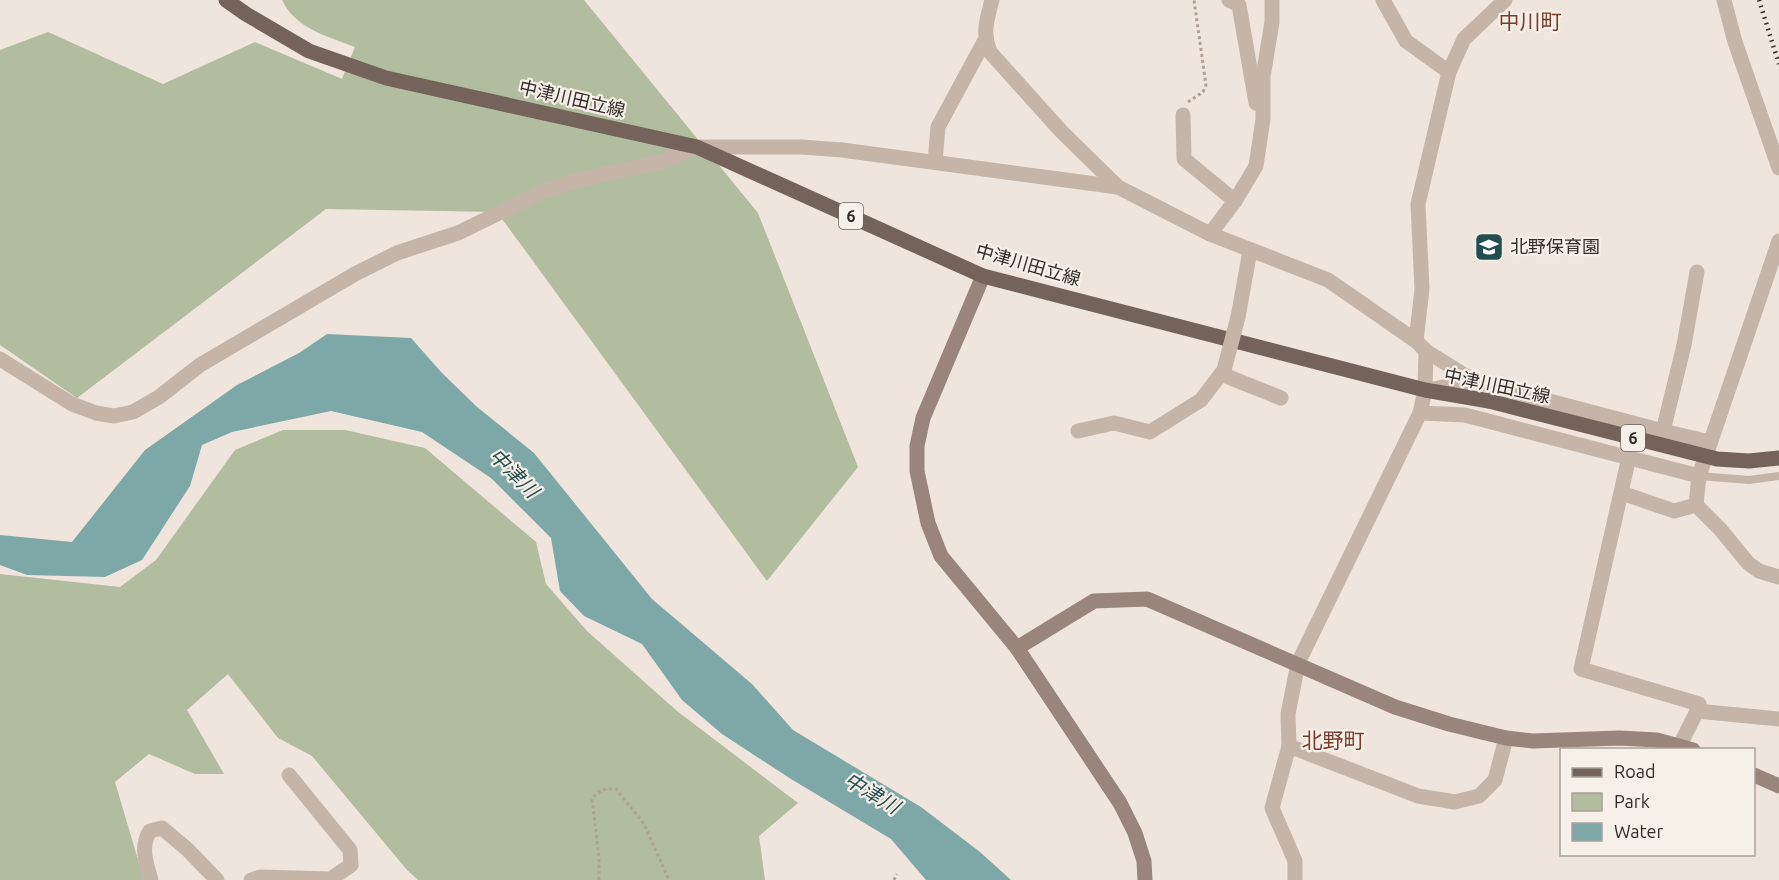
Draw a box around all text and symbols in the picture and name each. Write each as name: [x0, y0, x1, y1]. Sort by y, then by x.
district label: 中川町: [1499, 9, 1562, 33]
street label: 中津川田立線: [517, 76, 627, 120]
road number: 6: [839, 203, 863, 229]
school or university icon: 北野保育園: [1473, 231, 1505, 263]
place label: 北野保育園: [1510, 236, 1600, 256]
street label: 中津川田立線: [974, 240, 1083, 289]
street label: 中津川田立線: [1442, 364, 1552, 406]
road number: 6: [1621, 425, 1645, 451]
water label: 中津川: [485, 443, 545, 503]
district label: 北野町: [1302, 728, 1365, 752]
legend: [1560, 748, 1755, 856]
text: Road: [1614, 761, 1656, 781]
water label: 中津川: [841, 767, 906, 819]
text: Park: [1614, 791, 1650, 811]
text: Water: [1614, 821, 1664, 841]

